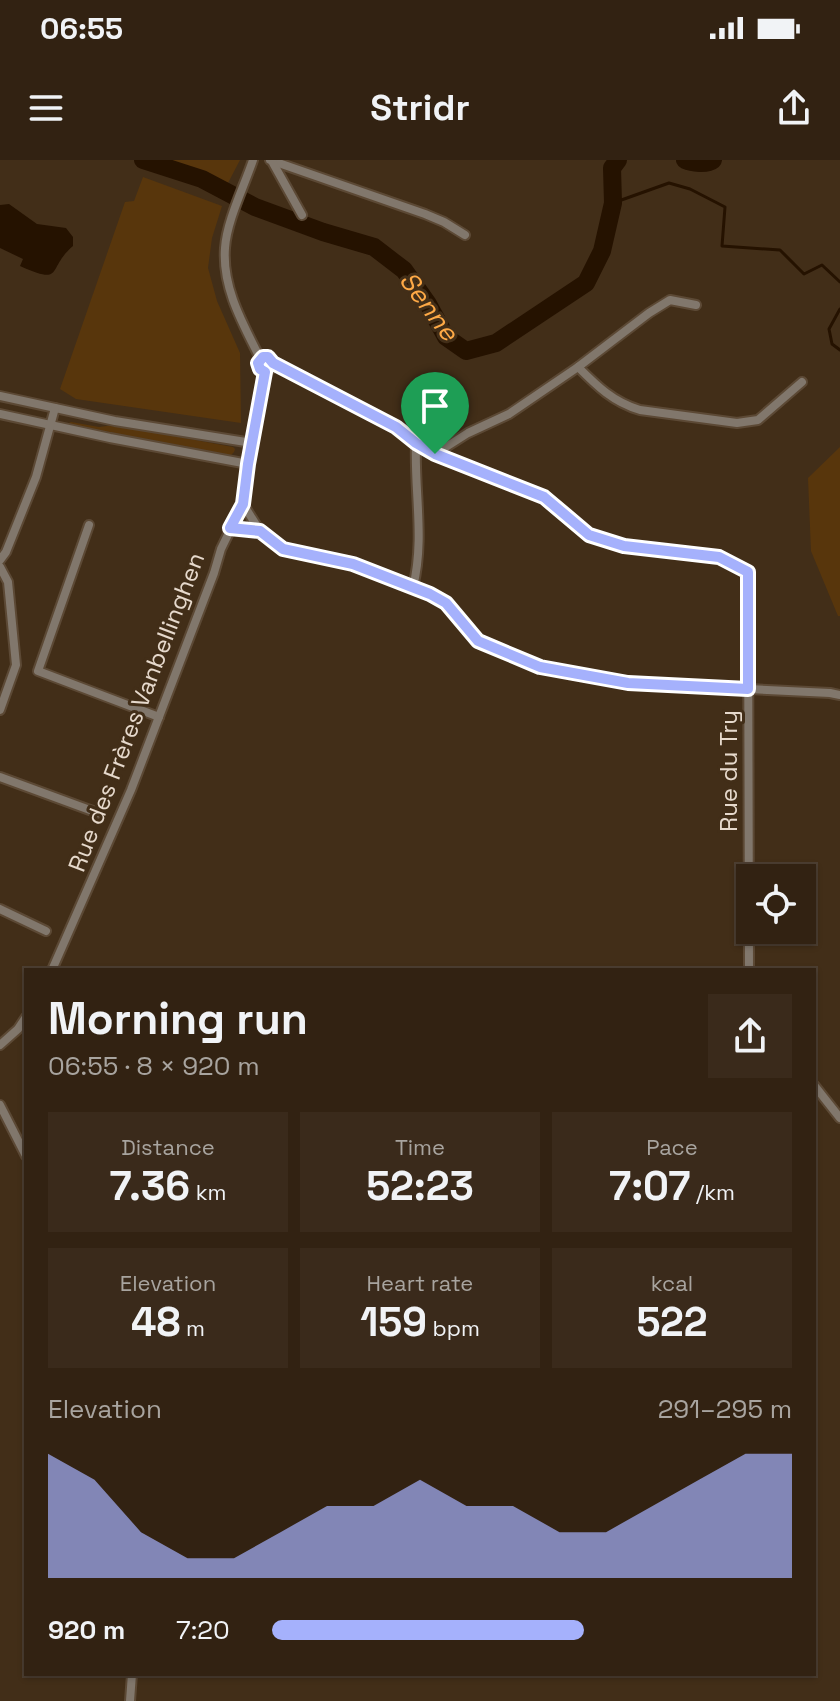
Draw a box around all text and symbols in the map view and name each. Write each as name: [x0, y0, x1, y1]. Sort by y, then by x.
text: 06:55: [40, 9, 123, 48]
text: Stridr: [370, 85, 470, 131]
icon: menu: [24, 86, 68, 130]
icon: share: [772, 86, 816, 130]
water label: Senne: [392, 264, 467, 349]
pin: [401, 372, 469, 454]
icon: arrive: [413, 384, 457, 428]
street label: Rue des Frères Vanbellinghen: [61, 548, 211, 876]
street label: Rue du Try: [713, 710, 744, 832]
map controls: [736, 864, 816, 944]
button: locate: [736, 864, 816, 944]
text: Morning run: [48, 991, 308, 1047]
button: share: [708, 994, 792, 1078]
text: 06:55 · 8 × 920 m: [48, 1049, 260, 1083]
text: Distance: [121, 1133, 215, 1161]
text: Time: [395, 1133, 445, 1161]
text: Pace: [646, 1133, 698, 1161]
text: 7.36: [110, 1161, 190, 1212]
text: 52:23: [366, 1161, 474, 1212]
text: 7:07: [609, 1161, 690, 1212]
text: km: [190, 1178, 226, 1206]
text: /km: [690, 1178, 735, 1206]
text: Elevation: [120, 1269, 216, 1297]
text: Heart rate: [367, 1269, 473, 1297]
text: kcal: [651, 1269, 693, 1297]
text: 48: [131, 1297, 180, 1348]
text: 159: [360, 1297, 427, 1348]
text: 522: [636, 1297, 708, 1348]
text: m: [180, 1314, 205, 1342]
text: bpm: [427, 1314, 480, 1342]
text: Elevation: [48, 1392, 162, 1426]
text: 291–295 m: [658, 1392, 792, 1426]
text: 920 m: [48, 1613, 125, 1647]
text: 7:20: [176, 1613, 230, 1647]

